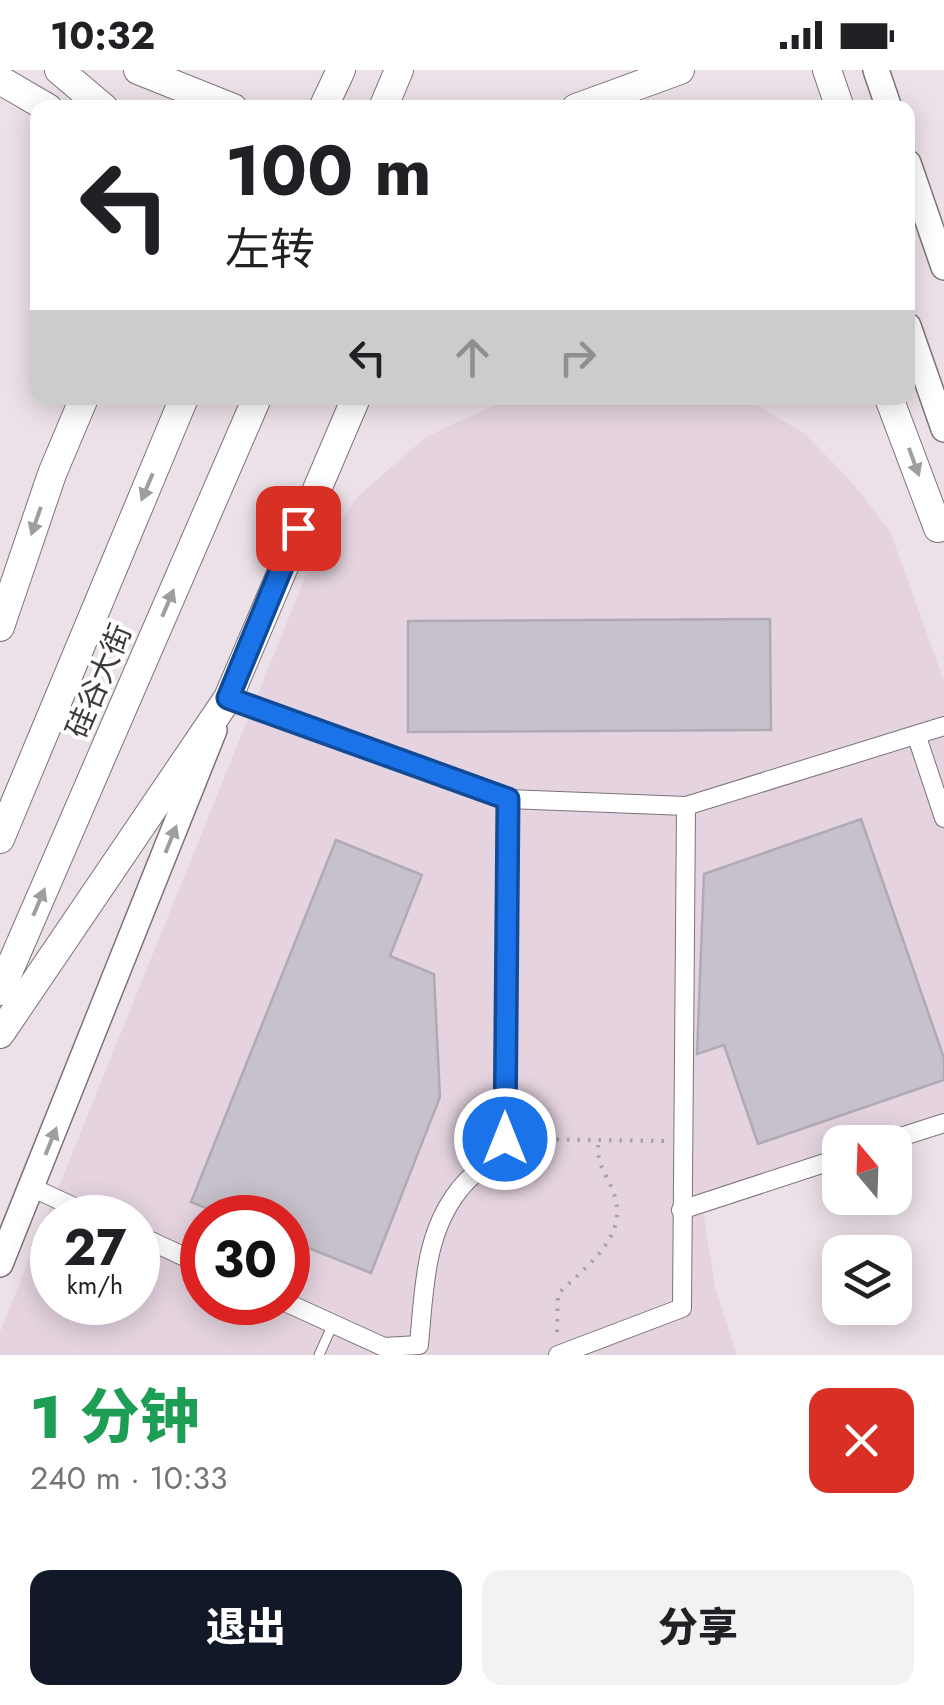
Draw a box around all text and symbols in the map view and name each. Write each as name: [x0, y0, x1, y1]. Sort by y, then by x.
text: 10:32: [50, 8, 155, 63]
text: 100 m: [225, 120, 432, 221]
icon: left: [60, 140, 190, 270]
text: 左转: [225, 217, 315, 282]
icon: left: [340, 330, 395, 385]
icon: ahead: [445, 330, 500, 385]
icon: right: [550, 330, 605, 385]
one-way arrow: [907, 448, 922, 478]
one-way arrow: [138, 473, 154, 503]
pin: [256, 486, 341, 571]
icon: arrive: [271, 501, 326, 556]
one-way arrow: [28, 506, 43, 536]
one-way arrow: [160, 588, 176, 618]
street label: 硅谷大街: [55, 617, 142, 744]
one-way arrow: [163, 824, 179, 854]
one-way arrow: [31, 887, 47, 916]
position arrow: [453, 1087, 557, 1191]
north arrow: [822, 1125, 912, 1215]
map controls: [822, 1125, 912, 1325]
one-way arrow: [44, 1126, 60, 1156]
speed limit sign: 30: [180, 1195, 310, 1325]
text: 27: [64, 1211, 126, 1284]
button: layers: [822, 1235, 912, 1325]
text: km/h: [67, 1267, 123, 1303]
text: 1 分钟: [30, 1374, 200, 1461]
button: close: [809, 1388, 914, 1493]
text: 240 m · 10:33: [30, 1455, 228, 1501]
button: 退出: [30, 1570, 462, 1685]
button: 分享: [482, 1570, 914, 1685]

